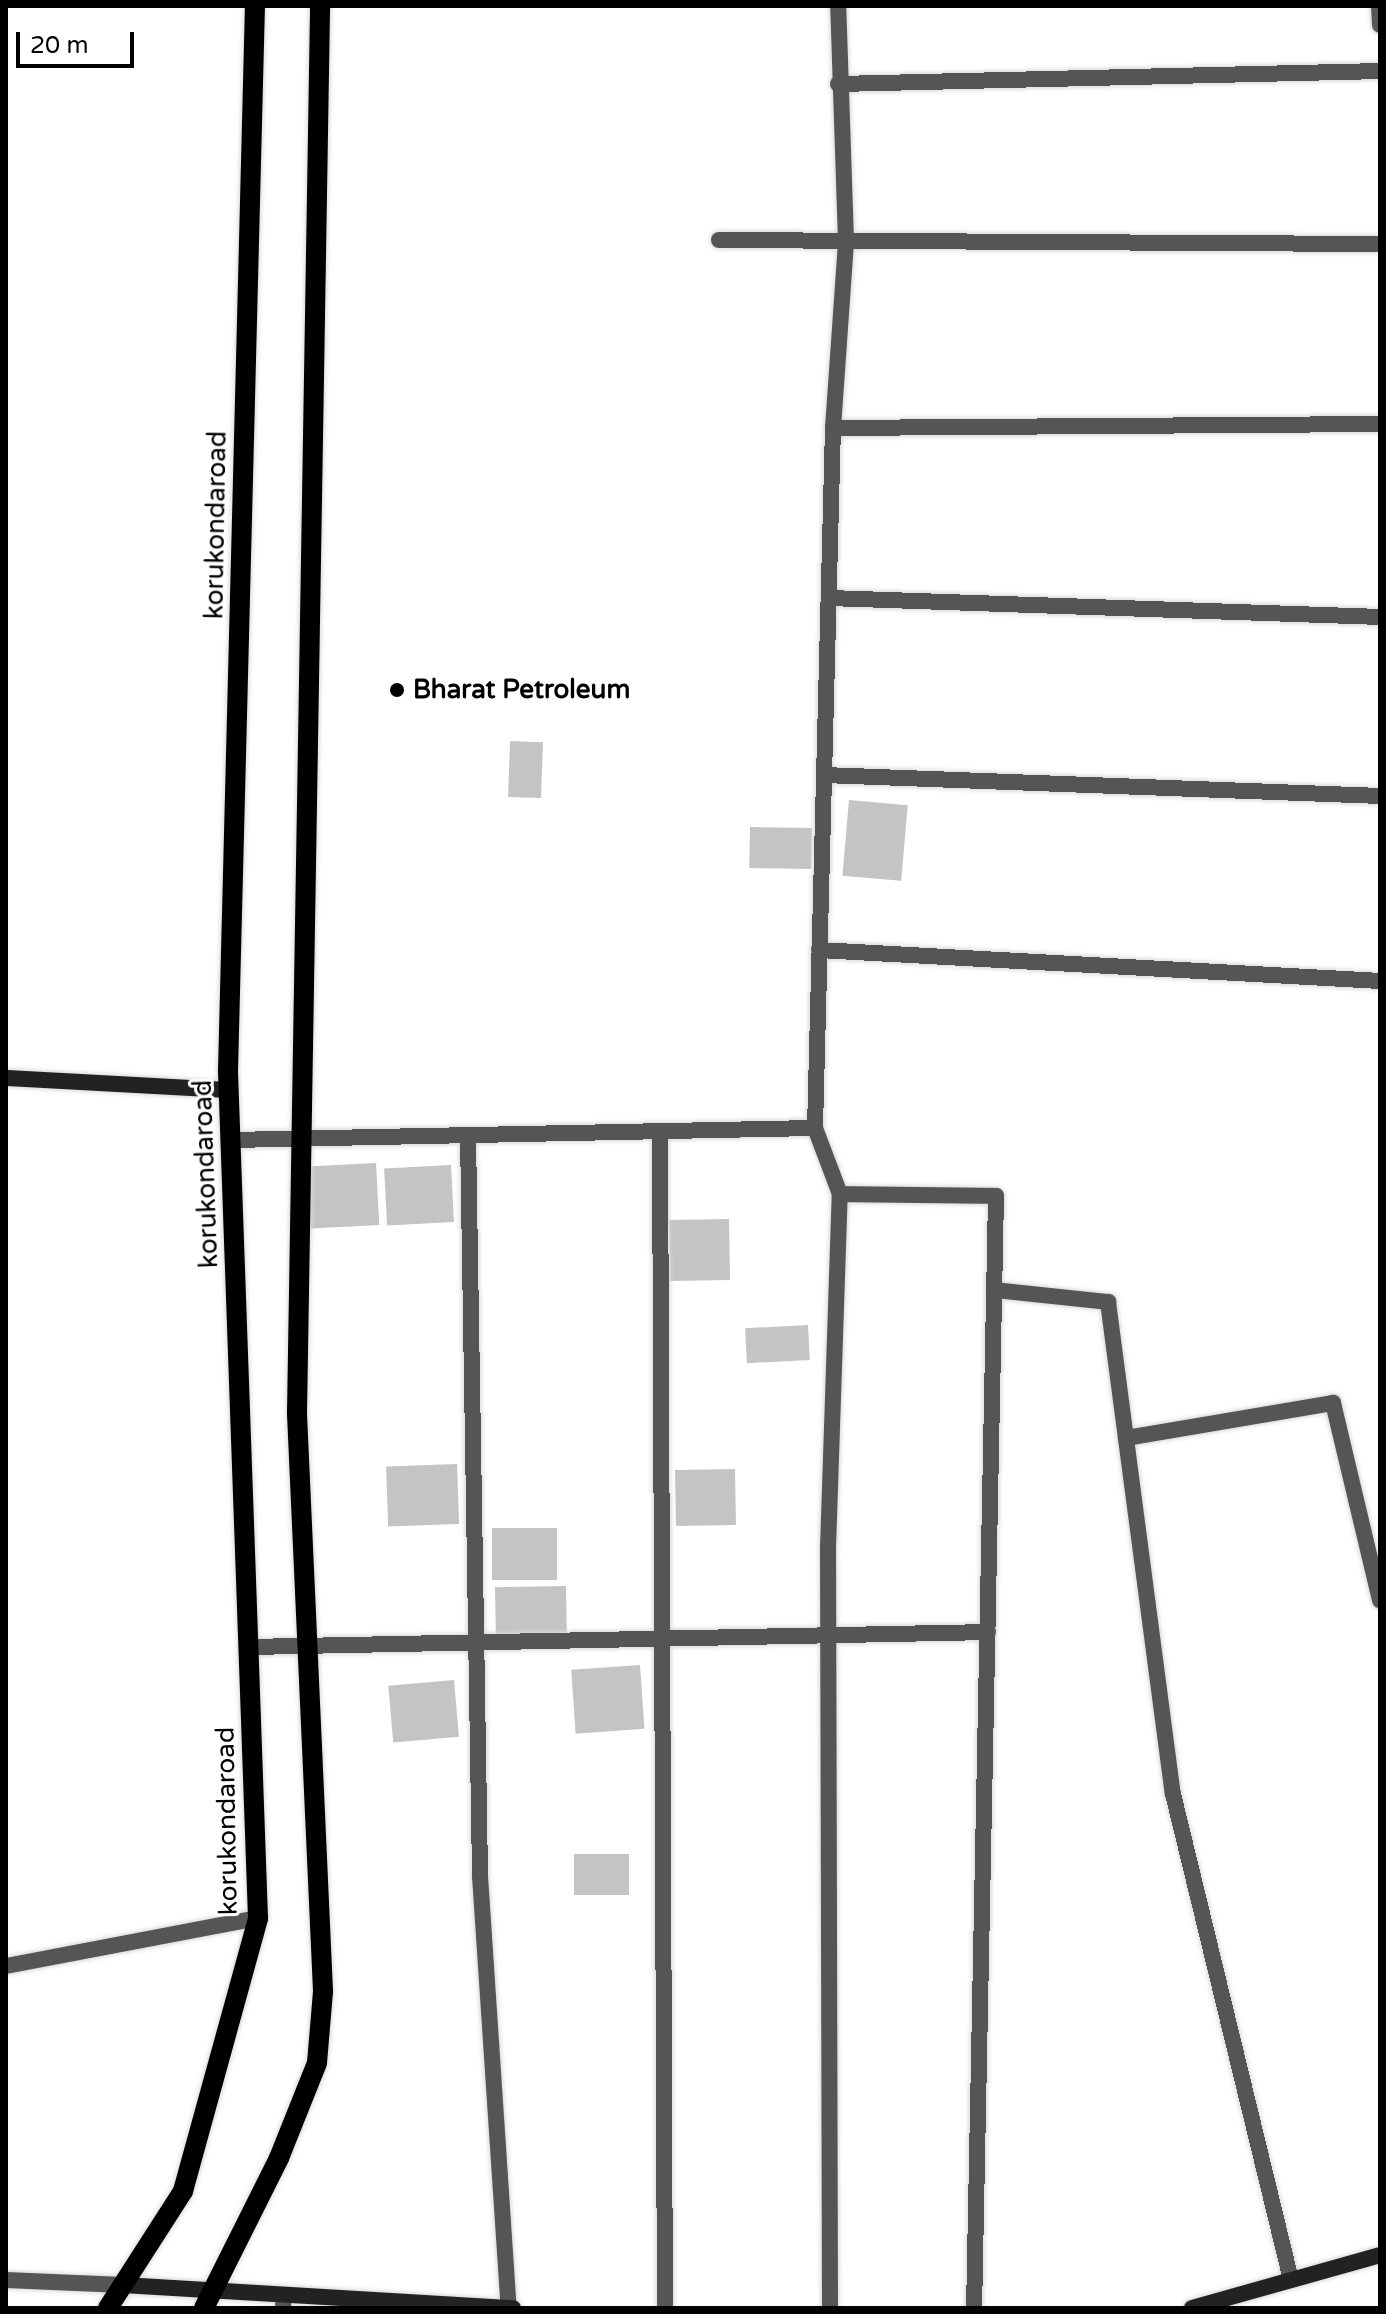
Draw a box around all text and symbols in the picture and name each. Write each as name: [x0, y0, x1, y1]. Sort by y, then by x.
scale bar: [20, 16, 138, 66]
text: 20 m: [30, 31, 88, 60]
street label: korukondaroad: [199, 430, 233, 620]
place label: Bharat Petroleum: [413, 674, 630, 706]
marker: Bharat Petroleum: [388, 681, 406, 699]
street label: korukondaroad: [187, 1079, 225, 1269]
street label: korukondaroad: [210, 1726, 244, 1916]

